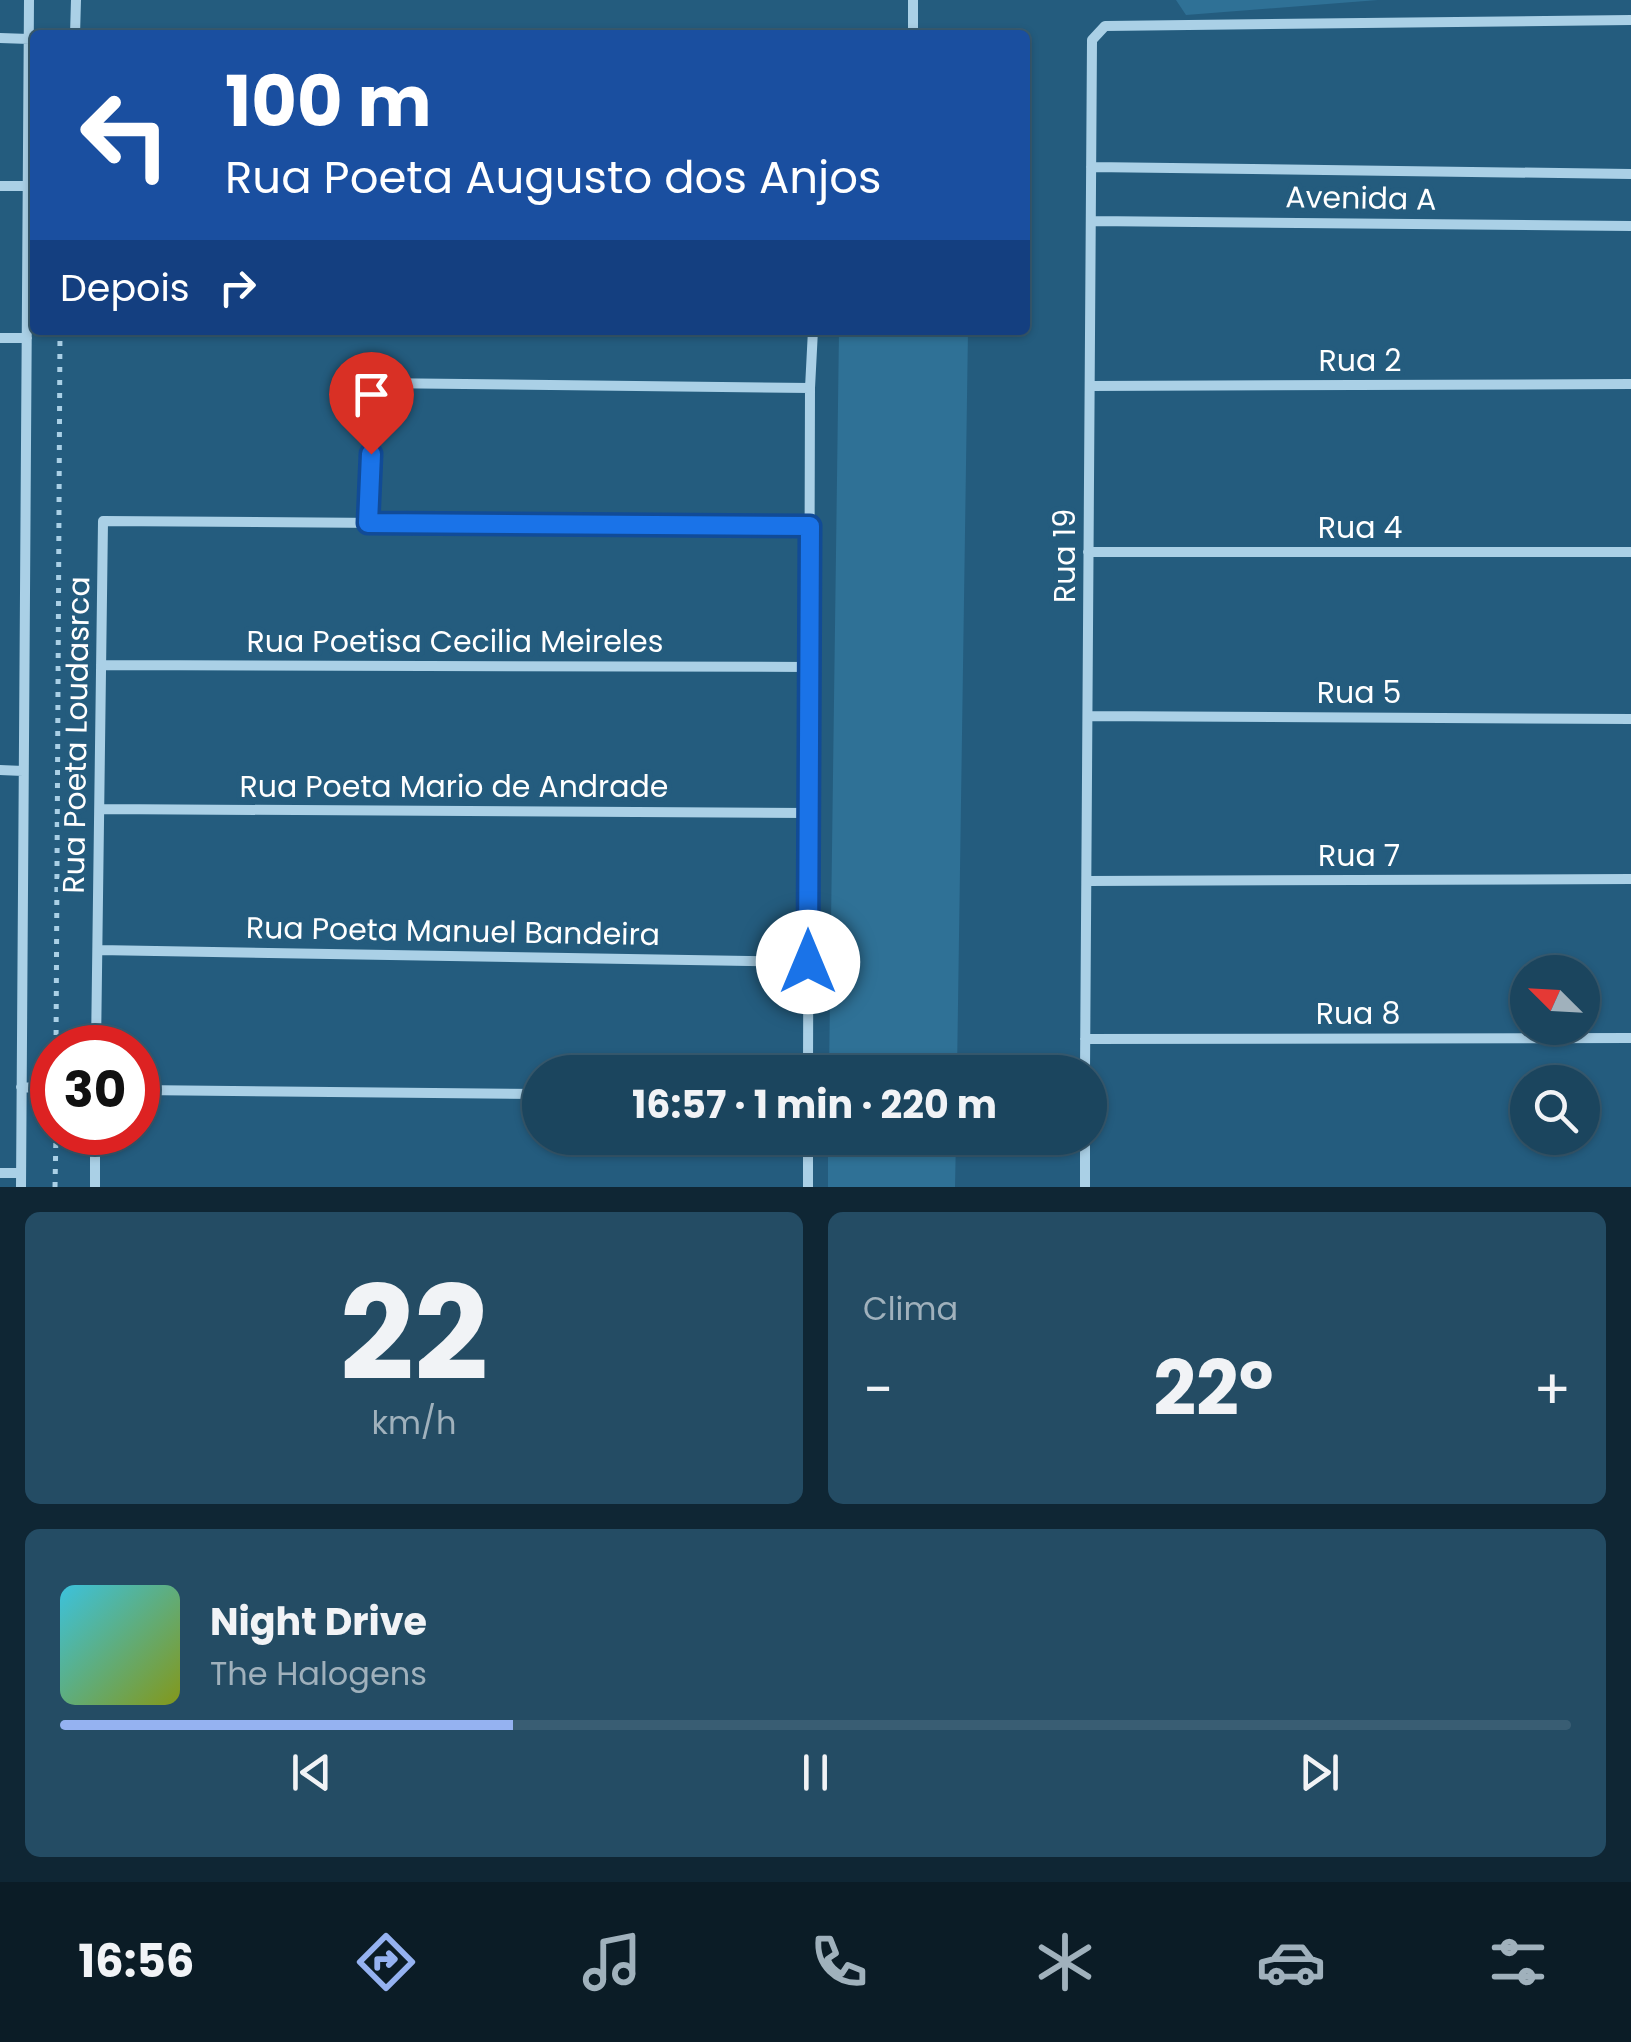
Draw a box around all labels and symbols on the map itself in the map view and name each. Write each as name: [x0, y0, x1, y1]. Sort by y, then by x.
street label: Avenida A: [1285, 175, 1437, 221]
street label: Rua 2: [1319, 339, 1401, 382]
pin: [329, 352, 414, 455]
street label: Rua 4: [1318, 506, 1402, 549]
street label: Rua 19: [1043, 509, 1086, 603]
street label: Rua Poeta Loudasrca: [52, 576, 100, 894]
street label: Rua Poetisa Cecilia Meireles: [247, 620, 663, 663]
street label: Rua 5: [1317, 671, 1401, 714]
street label: Rua Poeta Mario de Andrade: [240, 765, 668, 808]
street label: Rua 7: [1318, 834, 1400, 877]
street label: Rua Poeta Manuel Bandeira: [246, 906, 660, 956]
position arrow: [756, 910, 860, 1014]
north arrow: [1510, 955, 1600, 1045]
street label: Rua 8: [1316, 992, 1400, 1035]
speed limit sign: 30: [30, 1025, 160, 1155]

